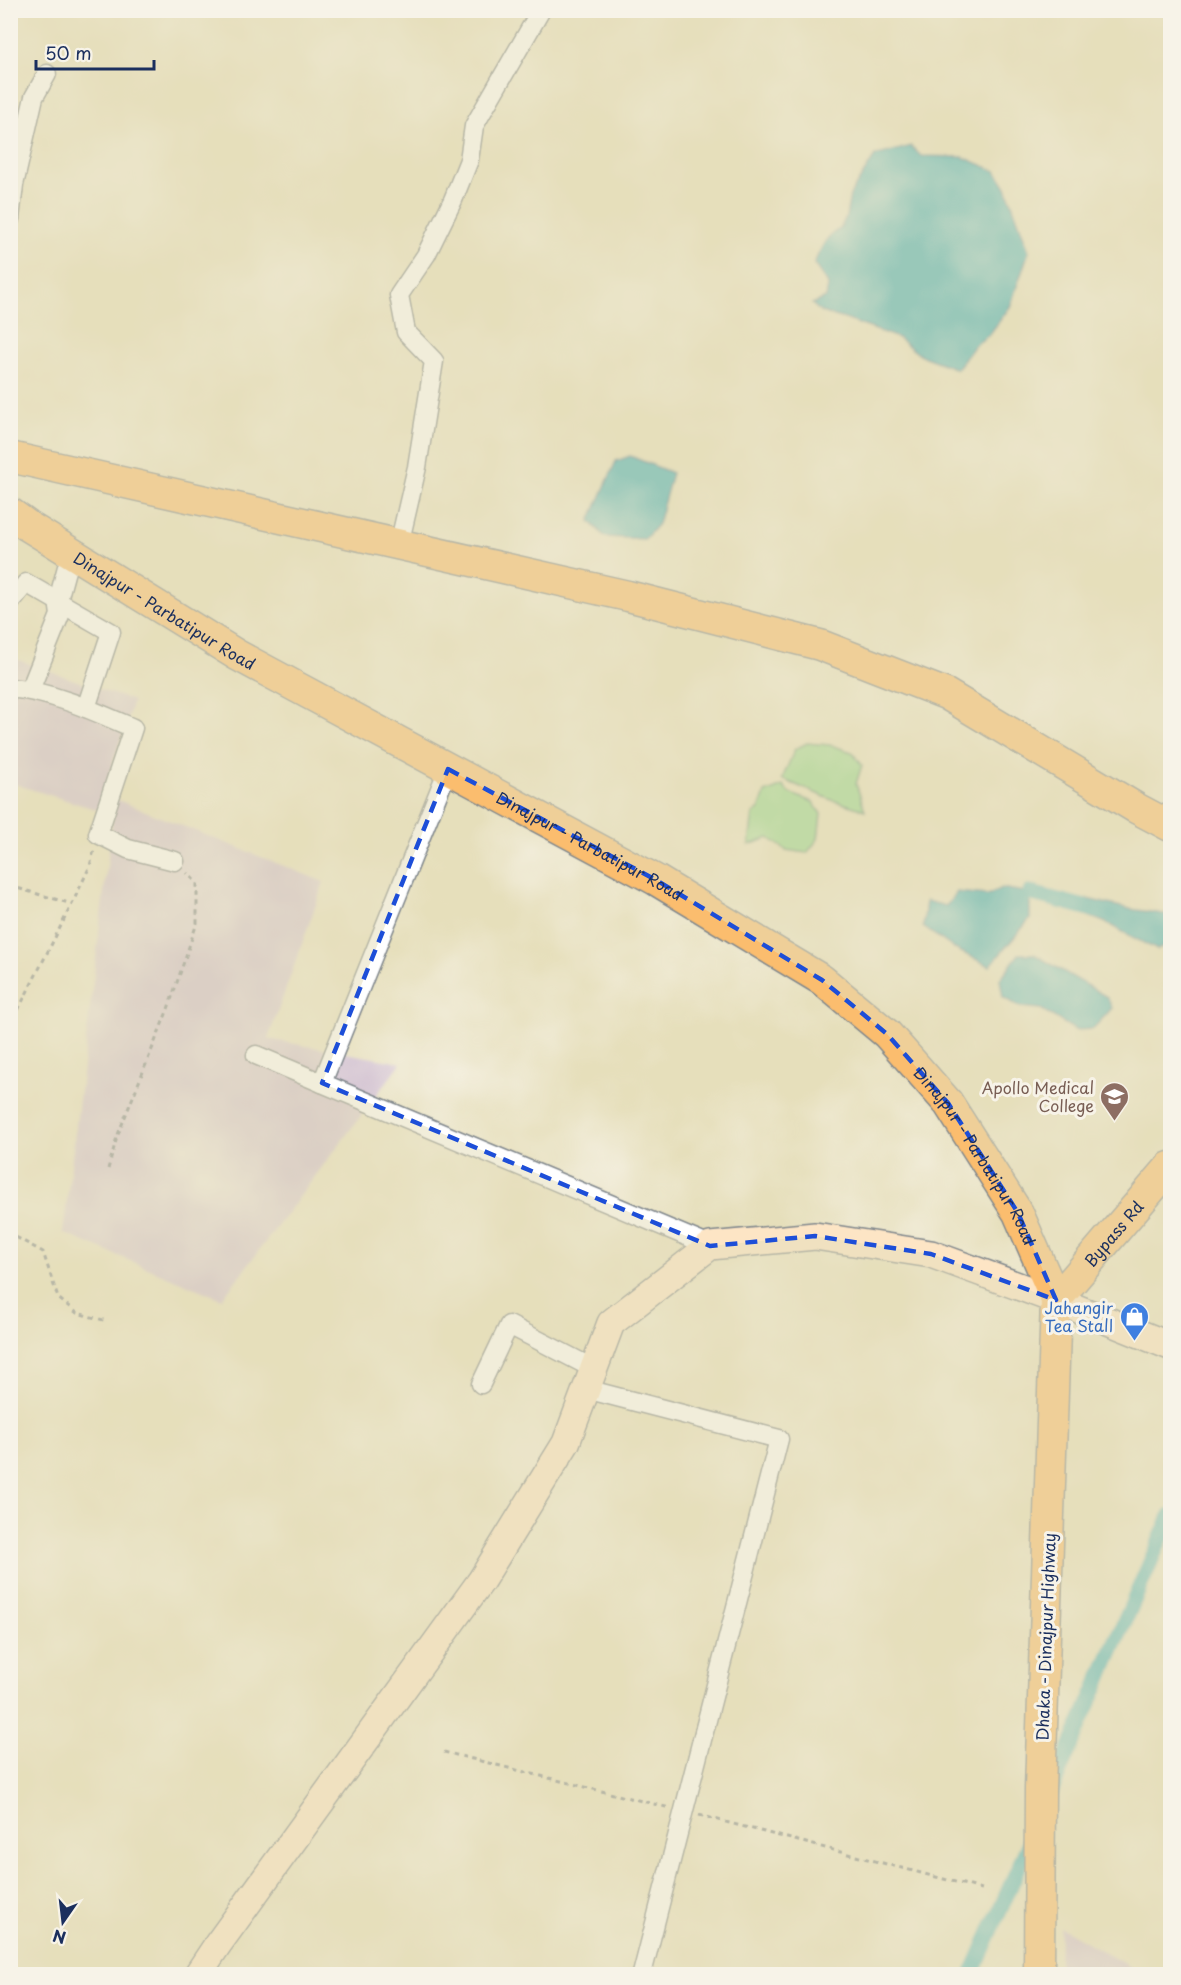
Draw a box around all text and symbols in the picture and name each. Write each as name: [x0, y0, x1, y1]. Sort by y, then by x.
scale bar: [36, 33, 154, 71]
text: 50 m: [45, 39, 92, 66]
street label: Dinajpur - Parbatipur Road: [69, 545, 260, 675]
street label: Dinajpur - Parbatipur Road: [492, 785, 688, 906]
street label: Dinajpur - Parbatipur Road: [909, 1061, 1042, 1249]
place label: Apollo Medical College: [982, 1075, 1094, 1117]
school or university icon: Apollo Medical College: [1099, 1080, 1131, 1122]
street label: Bypass Rd: [1078, 1195, 1149, 1271]
place label: Jahangir Tea Stall: [1045, 1295, 1114, 1337]
shop icon: Jahangir Tea Stall: [1118, 1300, 1150, 1342]
street label: Dhaka - Dinajpur Highway: [1029, 1533, 1061, 1741]
north arrow: [33, 1892, 93, 1952]
text: N: [50, 1924, 68, 1951]

